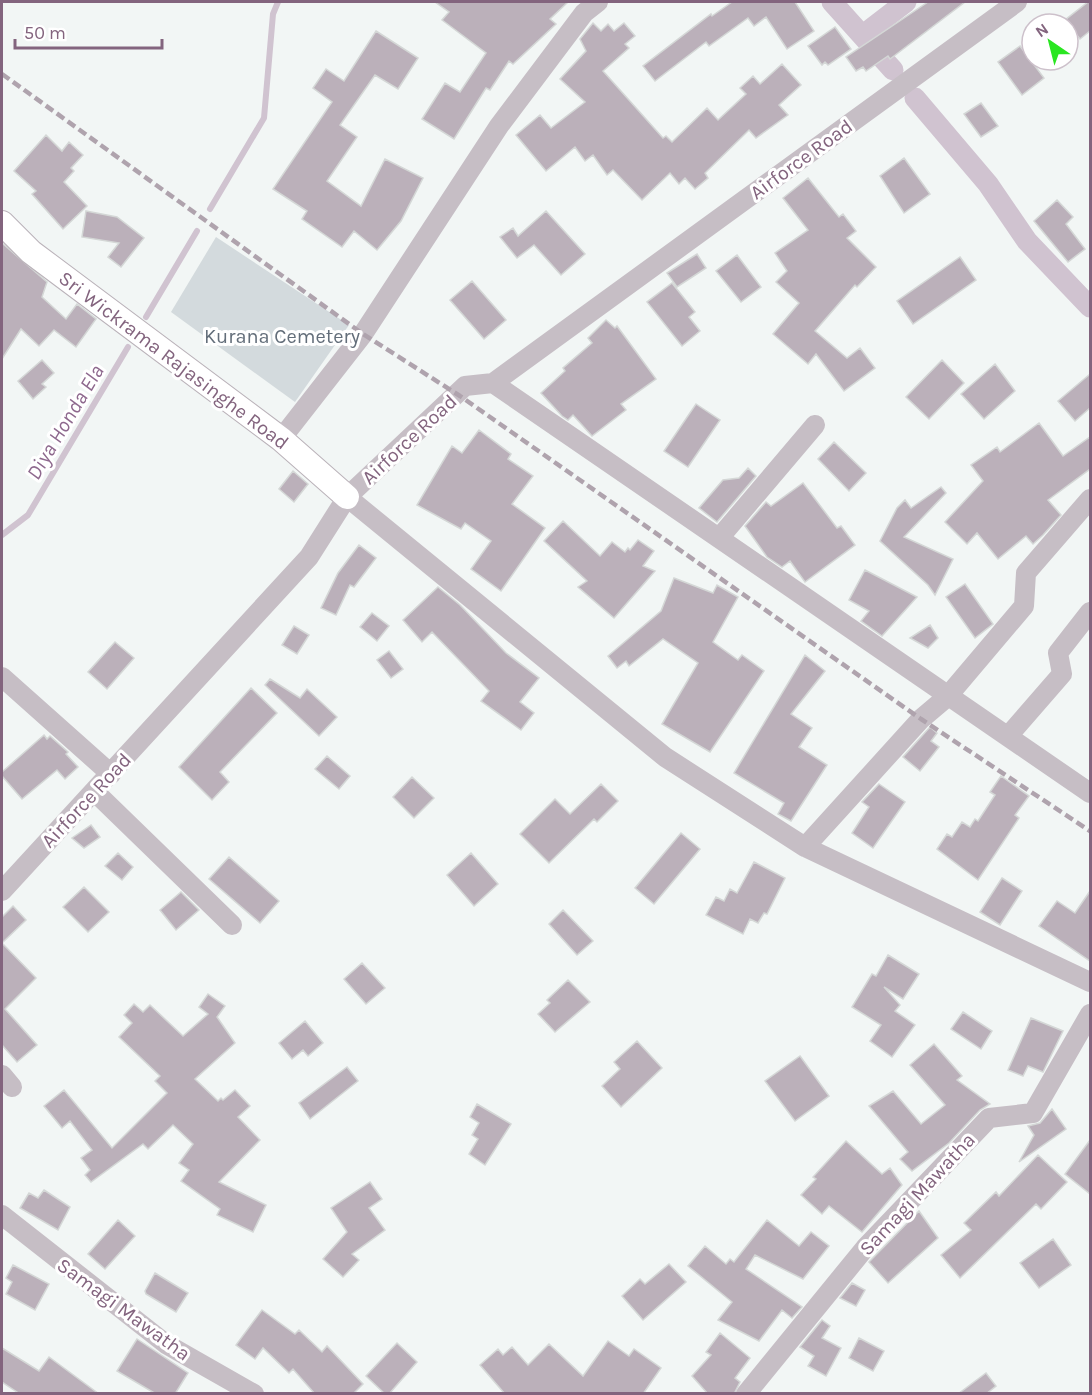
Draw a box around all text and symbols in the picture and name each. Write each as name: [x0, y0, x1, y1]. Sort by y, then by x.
scale bar: [15, 12, 162, 50]
north arrow: [1020, 12, 1080, 72]
text: N: [1032, 19, 1052, 41]
text: 50 m: [24, 22, 66, 44]
street label: Airforce Road: [746, 115, 857, 204]
street label: Sri Wickrama Rajasinghe Road: [54, 266, 293, 454]
park label: Kurana Cemetery: [204, 325, 360, 348]
water label: Diya Honda Ela: [21, 360, 109, 484]
street label: Airforce Road: [357, 390, 461, 489]
street label: Airforce Road: [37, 748, 136, 852]
street label: Samagi Mawatha: [855, 1128, 980, 1260]
street label: Samagi Mawatha: [53, 1253, 195, 1365]

